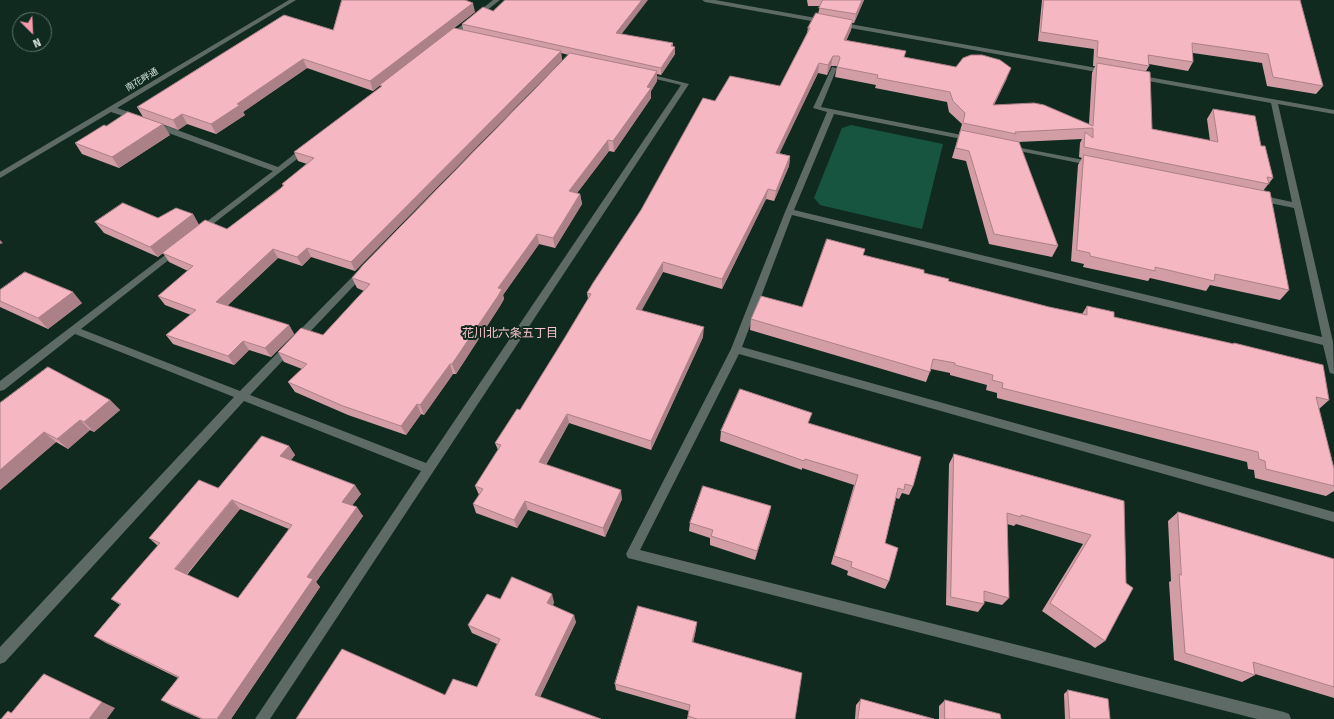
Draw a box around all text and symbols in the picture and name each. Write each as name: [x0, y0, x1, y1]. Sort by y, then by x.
north arrow: [12, 12, 52, 52]
text: N: [31, 35, 43, 50]
street label: 南花畔通: [124, 66, 160, 94]
district label: 花川北六条五丁目: [462, 327, 558, 341]

